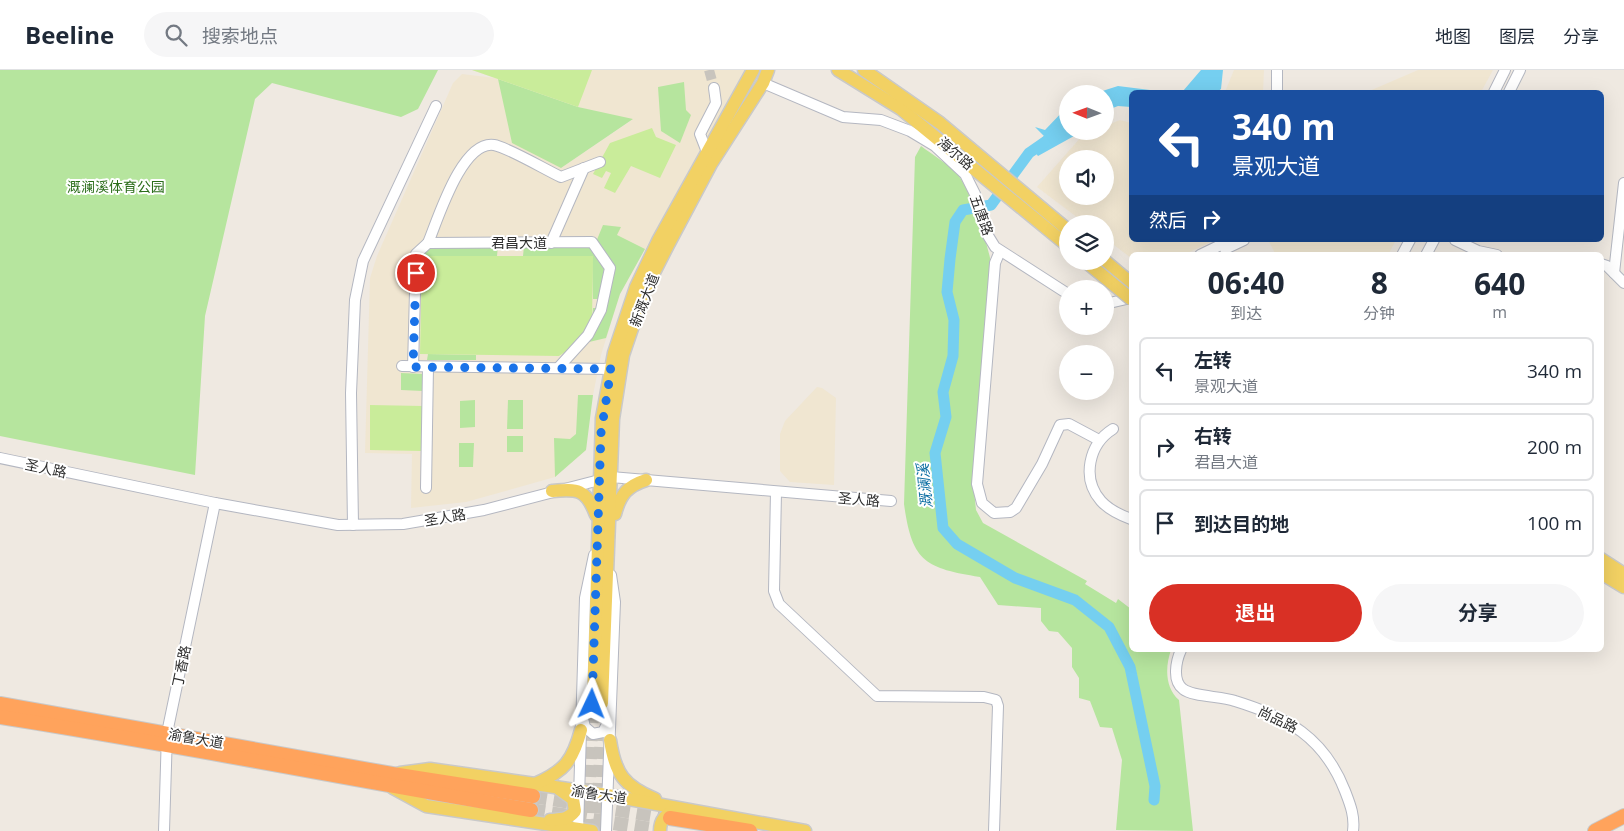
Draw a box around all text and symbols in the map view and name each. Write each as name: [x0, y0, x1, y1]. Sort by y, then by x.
search box: [144, 12, 494, 57]
text: Beeline: [25, 18, 114, 51]
icon: search: [162, 21, 190, 49]
text: 搜索地点: [202, 23, 278, 49]
text: 地图: [1435, 24, 1471, 48]
text: 图层: [1499, 24, 1535, 48]
text: 分享: [1563, 24, 1599, 48]
north arrow: [1059, 85, 1114, 140]
map controls: [1059, 85, 1114, 400]
text: 340 m: [1232, 103, 1336, 150]
icon: left: [1149, 110, 1214, 175]
street label: 海尔路: [934, 132, 978, 174]
button: sound: [1059, 150, 1114, 205]
text: 景观大道: [1232, 150, 1320, 180]
park label: 溉澜溪体育公园: [67, 177, 165, 196]
street label: 五唐路: [966, 192, 998, 238]
icon: right: [1197, 205, 1225, 233]
text: 然后: [1149, 207, 1187, 233]
button: layers: [1059, 215, 1114, 270]
street label: 君昌大道: [491, 233, 547, 252]
pin: [395, 252, 437, 294]
icon: arrive: [402, 259, 430, 287]
text: 06:40: [1208, 262, 1285, 303]
text: 8: [1371, 262, 1388, 303]
text: 640: [1474, 263, 1525, 304]
street label: 新溉大道: [625, 270, 663, 330]
button: +: [1059, 280, 1114, 335]
text: m: [1492, 301, 1507, 323]
text: 到达: [1230, 302, 1262, 324]
text: 分钟: [1363, 302, 1395, 324]
button: −: [1059, 345, 1114, 400]
text: 左转: [1194, 347, 1232, 373]
icon: left: [1151, 357, 1179, 385]
text: 340 m: [1527, 358, 1582, 384]
text: 景观大道: [1194, 375, 1258, 397]
text: 右转: [1194, 423, 1232, 449]
icon: right: [1151, 433, 1179, 461]
text: 200 m: [1527, 434, 1582, 460]
text: 君昌大道: [1194, 451, 1258, 473]
street label: 圣人路: [23, 454, 69, 482]
water label: 溉澜溪: [911, 461, 936, 509]
street label: 圣人路: [837, 488, 881, 510]
street label: 圣人路: [423, 504, 467, 530]
icon: arrive: [1151, 509, 1179, 537]
text: 100 m: [1527, 510, 1582, 536]
text: 到达目的地: [1194, 511, 1289, 537]
button: 退出: [1149, 584, 1362, 642]
button: 分享: [1372, 584, 1584, 642]
street label: 丁香路: [167, 643, 195, 689]
position arrow: [565, 677, 617, 729]
street label: 尚品路: [1255, 701, 1301, 737]
street label: 渝鲁大道: [167, 724, 225, 752]
street label: 渝鲁大道: [570, 780, 628, 808]

